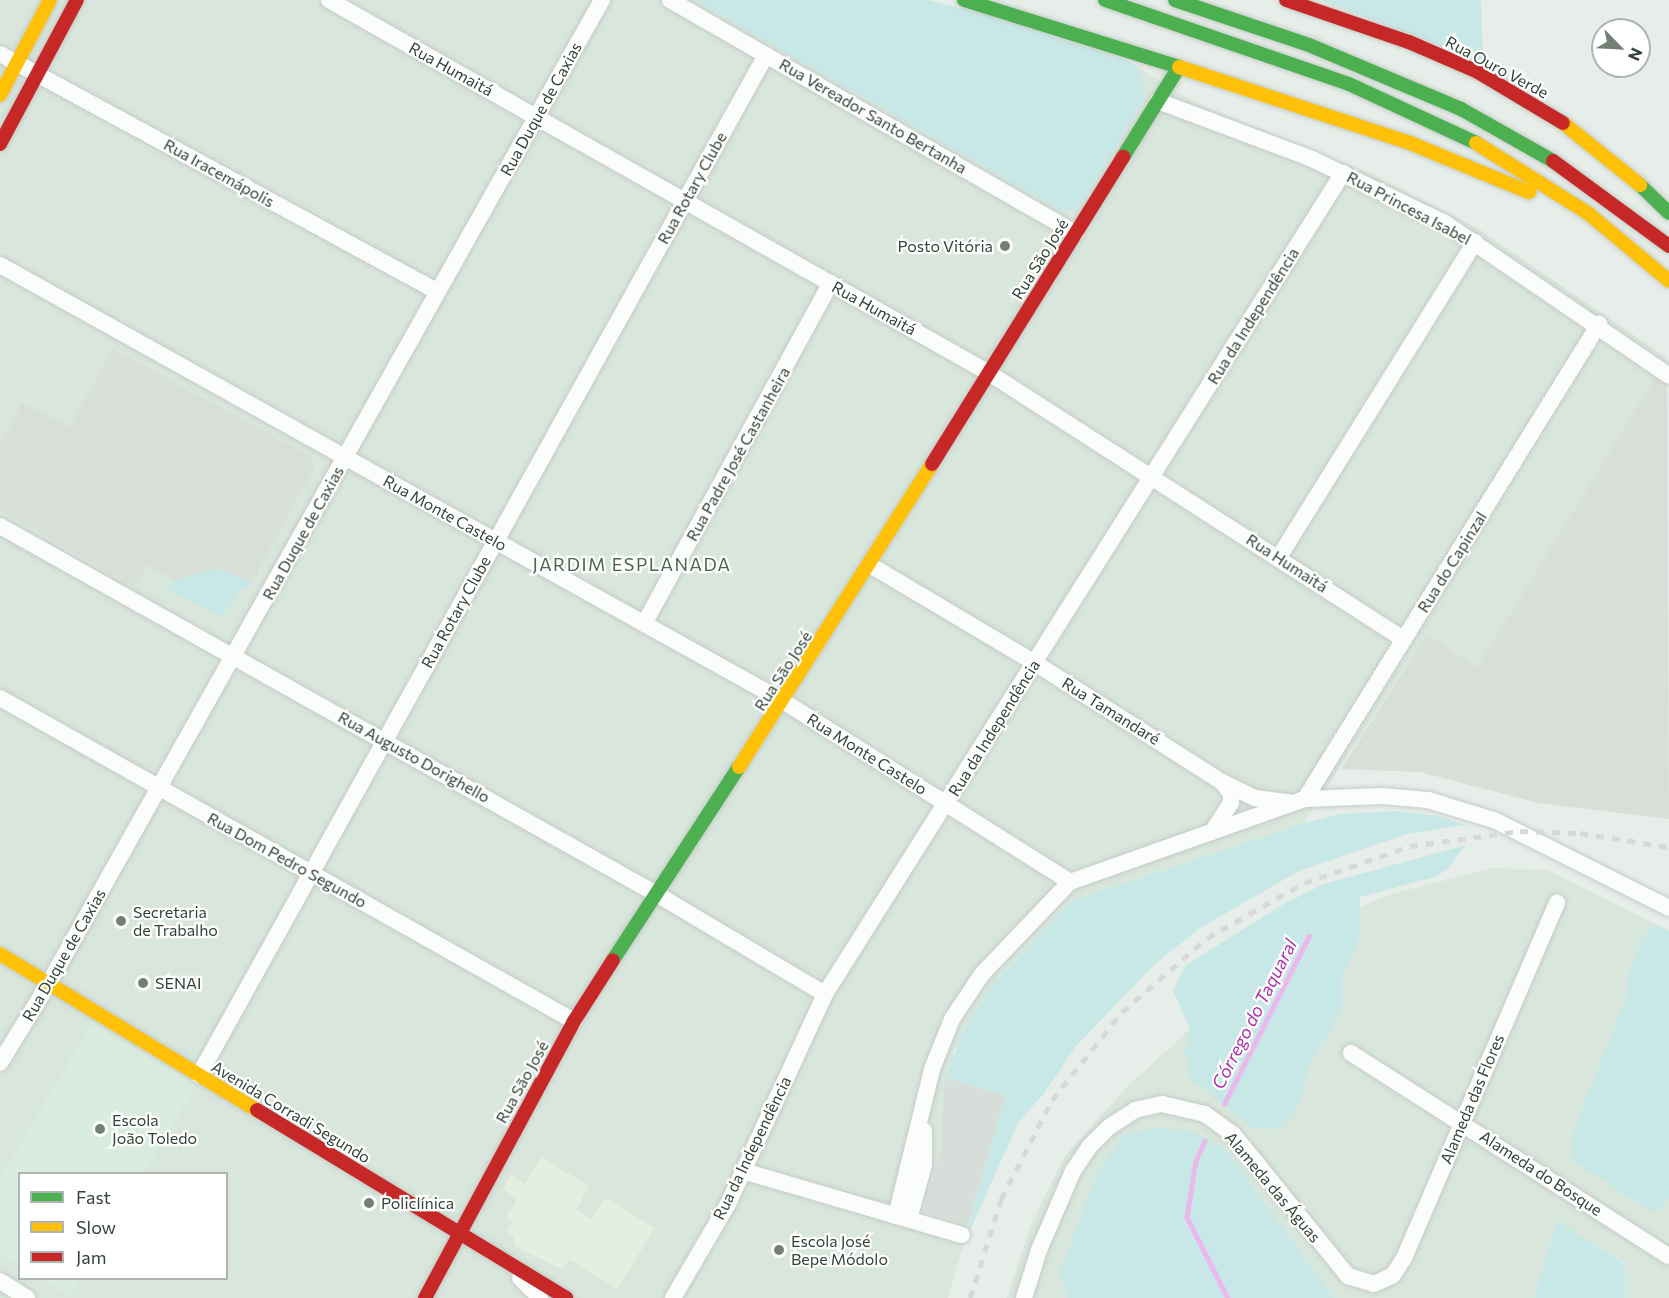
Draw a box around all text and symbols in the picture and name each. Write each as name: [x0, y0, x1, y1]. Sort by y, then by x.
north arrow: [1591, 18, 1651, 78]
street label: Rua Ouro Verde: [1442, 32, 1552, 102]
street label: Rua Humaitá: [406, 38, 496, 100]
street label: Rua Duque de Caxias: [496, 39, 586, 179]
text: N: [1625, 45, 1647, 64]
street label: Rua Vereador Santo Bertanha: [776, 54, 970, 178]
street label: Rua Rotary Clube: [653, 129, 731, 247]
street label: Rua Iracemápolis: [160, 135, 278, 211]
street label: Rua Princesa Isabel: [1344, 167, 1474, 249]
street label: Rua São José: [1008, 215, 1072, 303]
place label: Posto Vitória: [898, 236, 993, 256]
marker: Posto Vitória: [998, 239, 1012, 253]
street label: Rua da Independência: [1203, 244, 1303, 388]
street label: Rua Humaitá: [829, 277, 919, 339]
street label: Rua Padre José Castanheira: [682, 364, 794, 544]
street label: Rua Duque de Caxias: [258, 463, 348, 603]
street label: Rua Monte Castelo: [380, 471, 510, 555]
street label: Rua do Capinzal: [1413, 508, 1491, 616]
street label: Rua Humaitá: [1243, 530, 1331, 596]
street label: Rua Rotary Clube: [417, 553, 495, 671]
district label: JARDIM ESPLANADA: [532, 553, 732, 575]
street label: Rua São José: [750, 628, 816, 714]
street label: Rua da Independência: [944, 656, 1044, 800]
street label: Rua Tamandaré: [1058, 673, 1164, 749]
street label: Rua Augusto Dorighello: [335, 707, 493, 807]
street label: Rua Monte Castelo: [803, 709, 931, 799]
street label: Rua Dom Pedro Segundo: [204, 808, 370, 912]
street label: Rua Duque de Caxias: [18, 885, 110, 1025]
place label: Secretaria de Trabalho: [133, 902, 218, 940]
marker: Secretaria de Trabalho: [114, 914, 128, 928]
water label: Córrego do Taquaral: [1207, 935, 1301, 1093]
place label: SENAI: [155, 973, 201, 993]
marker: SENAI: [136, 976, 150, 990]
street label: Alameda das Flores: [1436, 1031, 1508, 1167]
street label: Rua São José: [492, 1038, 552, 1126]
street label: Avenida Corradi Segundo: [208, 1057, 374, 1167]
street label: Rua da Independência: [709, 1073, 795, 1223]
place label: Escola João Toledo: [112, 1110, 197, 1148]
marker: Escola João Toledo: [93, 1122, 107, 1136]
street label: Alameda do Bosque: [1476, 1126, 1606, 1220]
street label: Alameda das Águas: [1221, 1128, 1325, 1246]
legend: [18, 1172, 228, 1280]
text: Fast: [76, 1186, 111, 1208]
place label: Policlínica: [381, 1193, 454, 1213]
marker: Policlínica: [362, 1196, 376, 1210]
text: Slow: [76, 1216, 116, 1238]
place label: Escola José Bepe Módolo: [791, 1231, 888, 1269]
marker: Escola José Bepe Módolo: [772, 1243, 786, 1257]
text: Jam: [76, 1246, 106, 1268]

